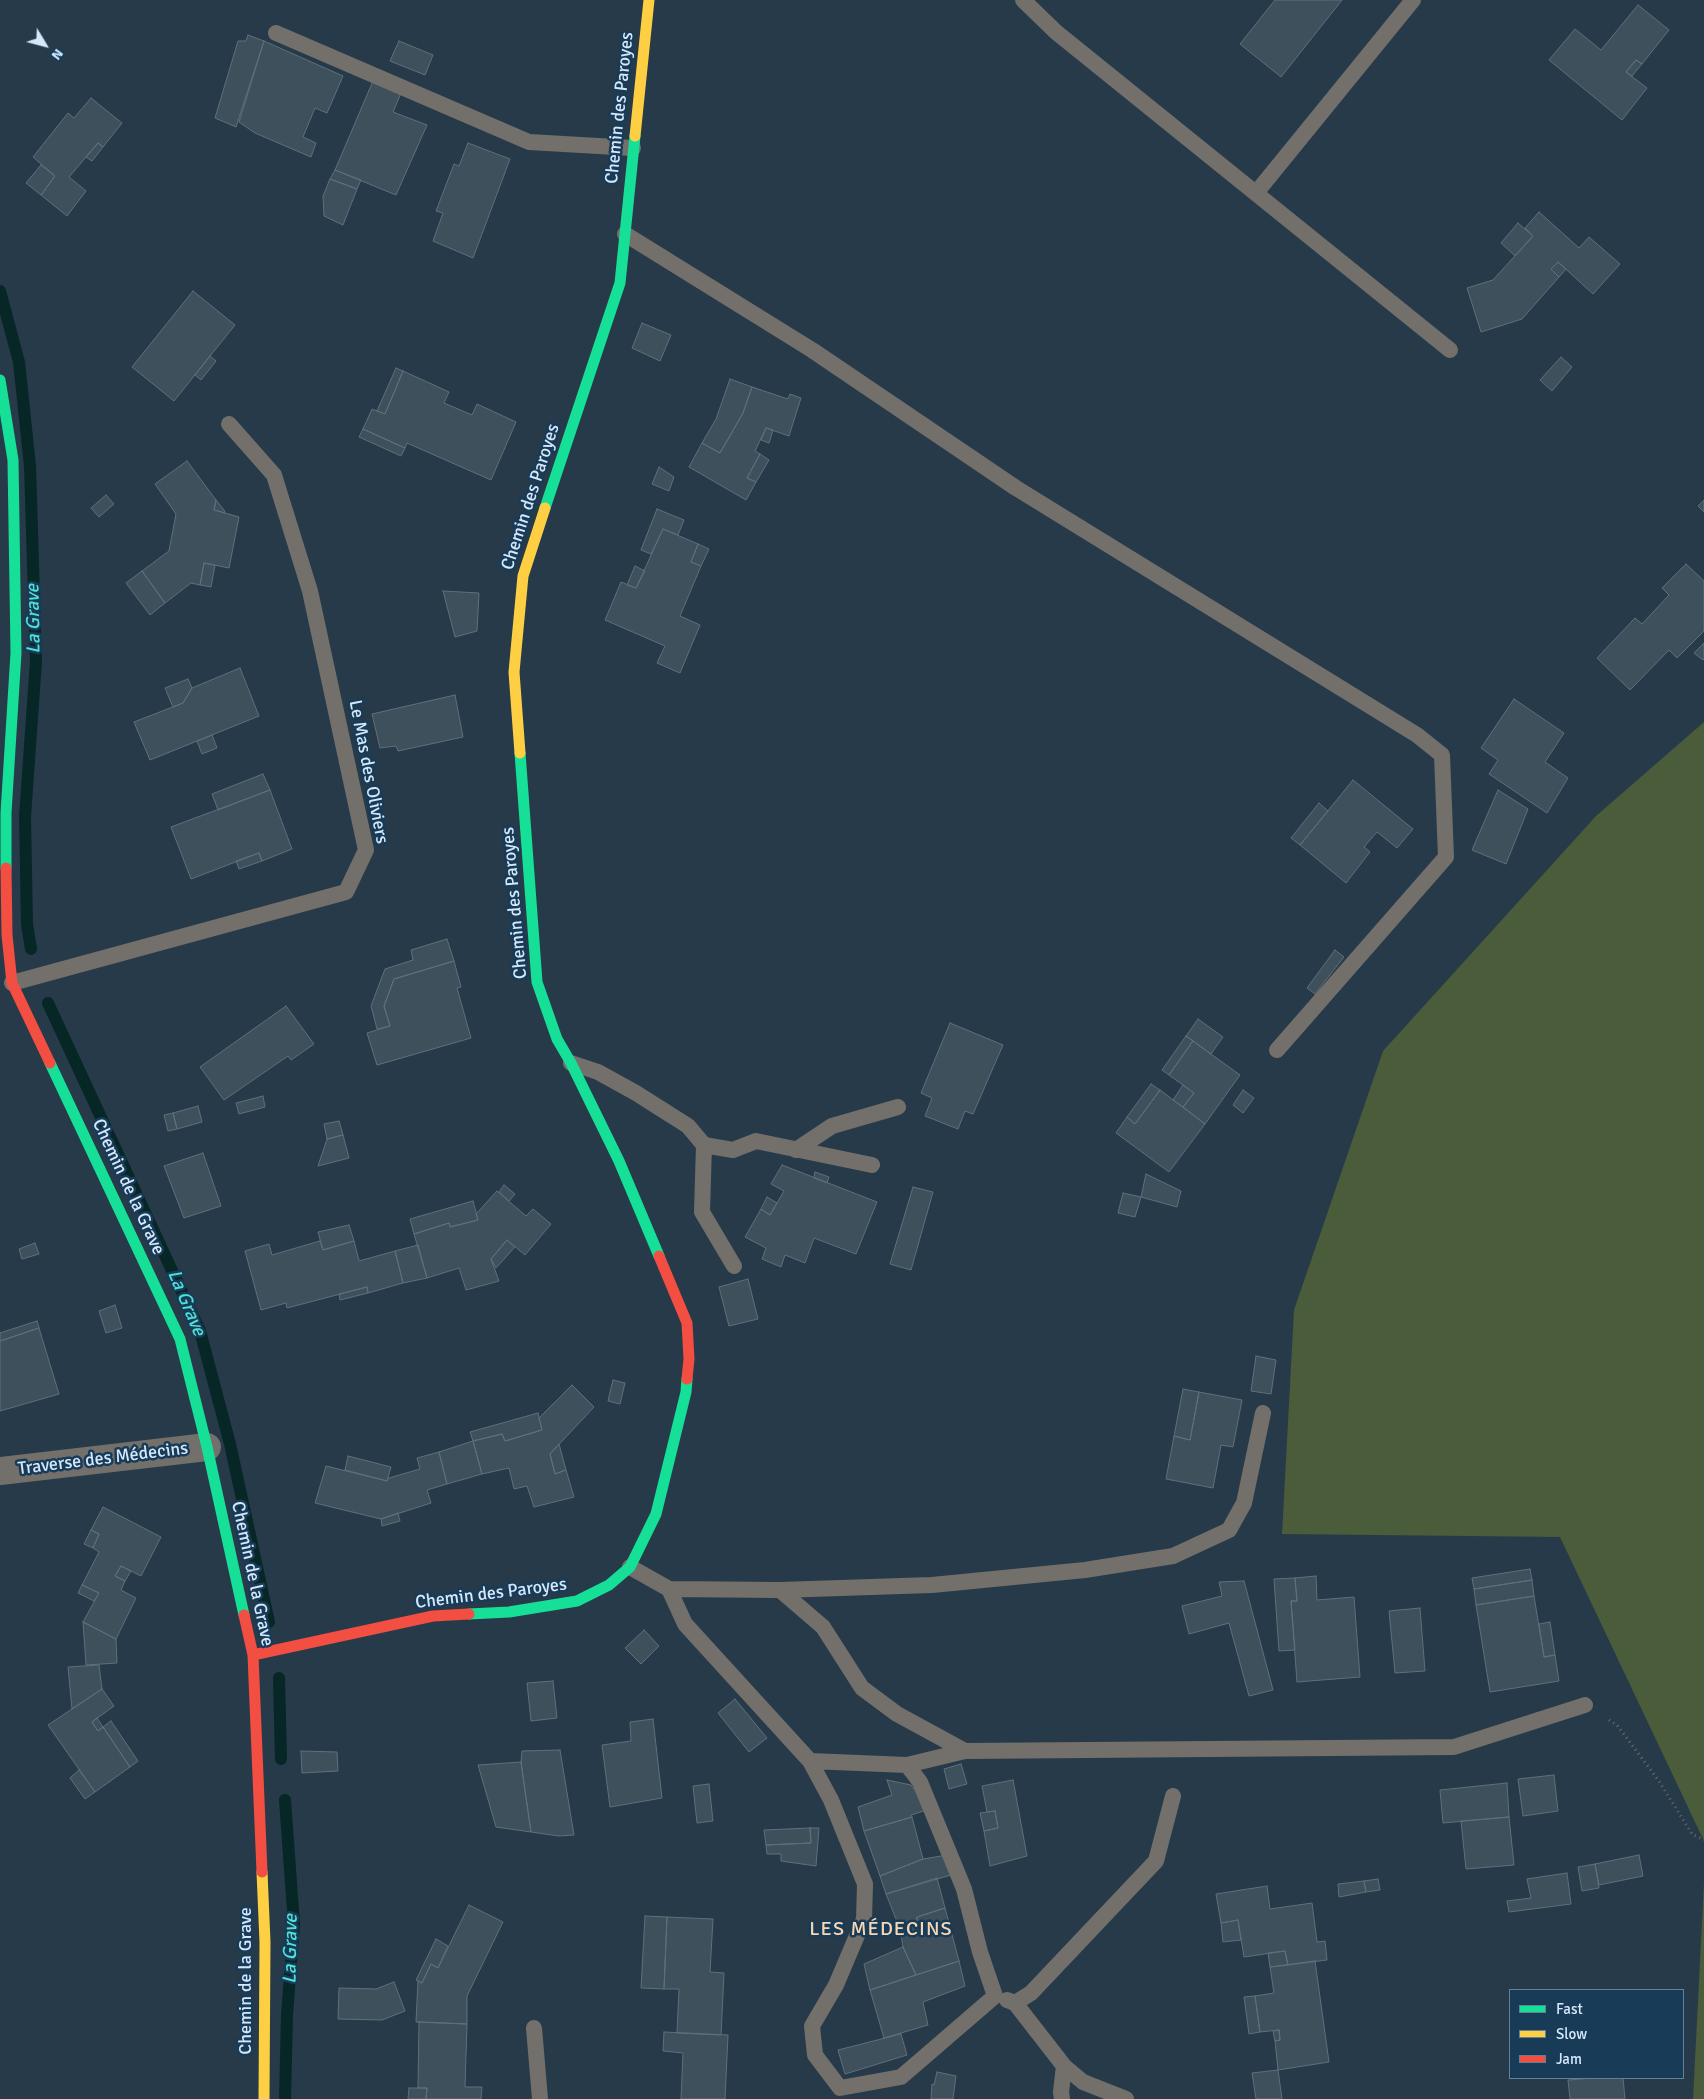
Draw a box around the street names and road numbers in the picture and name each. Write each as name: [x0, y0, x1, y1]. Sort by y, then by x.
street label: Chemin des Paroyes: [601, 31, 639, 185]
street label: Chemin des Paroyes: [497, 421, 565, 573]
street label: Le Mas des Oliviers: [343, 698, 393, 846]
street label: Chemin des Paroyes: [498, 826, 532, 980]
street label: Chemin de la Grave: [87, 1116, 169, 1258]
street label: Traverse des Médecins: [17, 1438, 189, 1480]
street label: Chemin de la Grave: [226, 1500, 278, 1648]
street label: Chemin des Paroyes: [414, 1574, 568, 1614]
street label: Chemin de la Grave: [235, 1907, 257, 2055]

